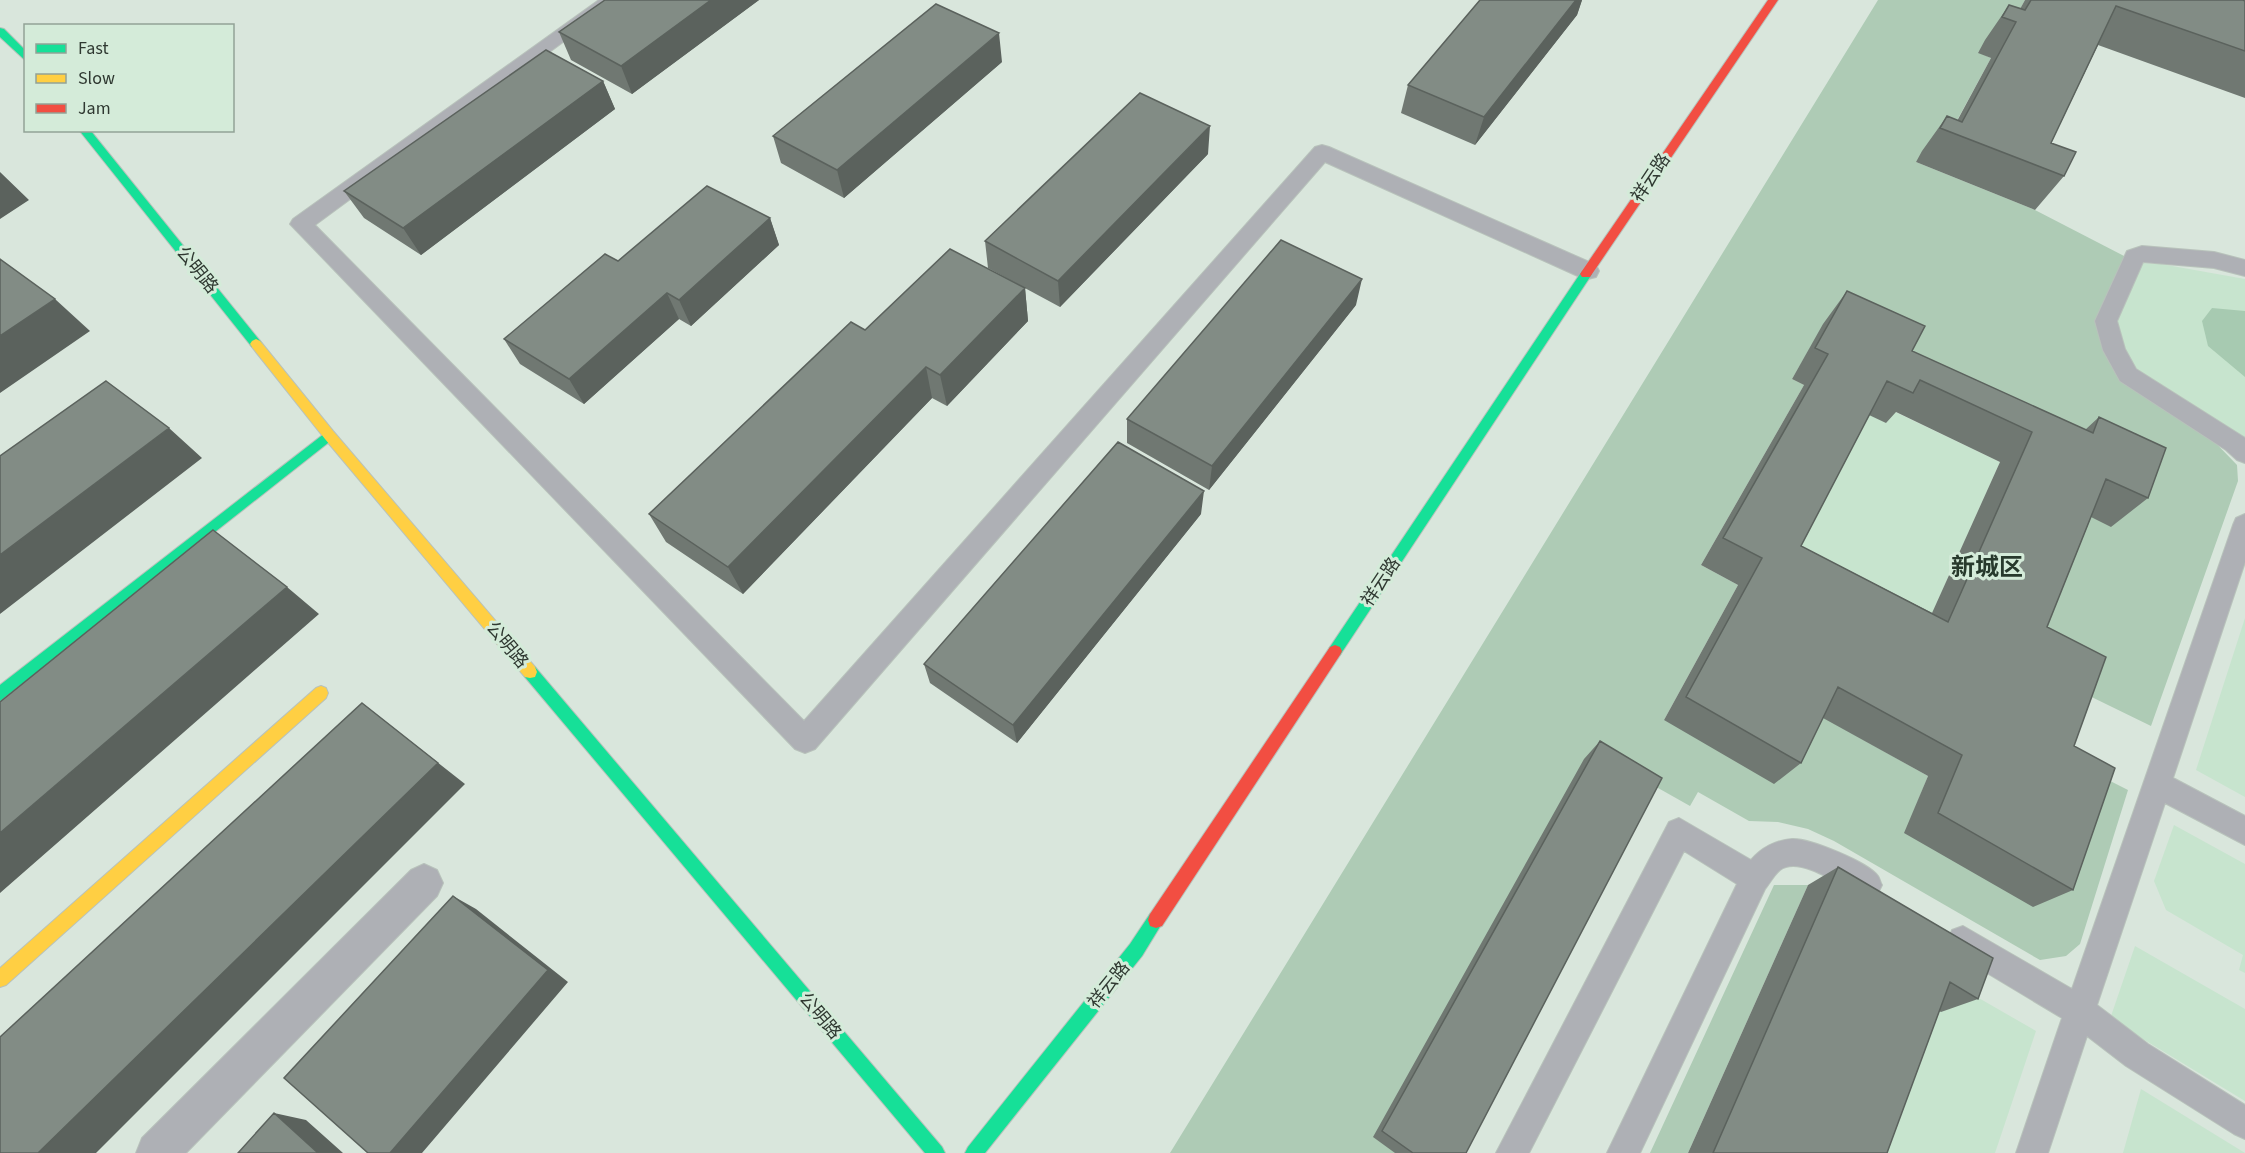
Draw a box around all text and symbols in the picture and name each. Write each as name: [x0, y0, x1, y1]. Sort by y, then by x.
legend: [24, 24, 234, 132]
text: Fast: [78, 36, 109, 61]
text: Slow: [78, 66, 115, 91]
text: Jam: [78, 96, 111, 121]
street label: 祥云路: [1626, 149, 1676, 207]
street label: 公明路: [170, 241, 224, 299]
district label: 新城区: [1951, 550, 2023, 585]
street label: 祥云路: [1356, 553, 1406, 611]
street label: 公明路: [480, 616, 534, 674]
street label: 祥云路: [1082, 956, 1136, 1014]
street label: 公明路: [793, 987, 847, 1045]

